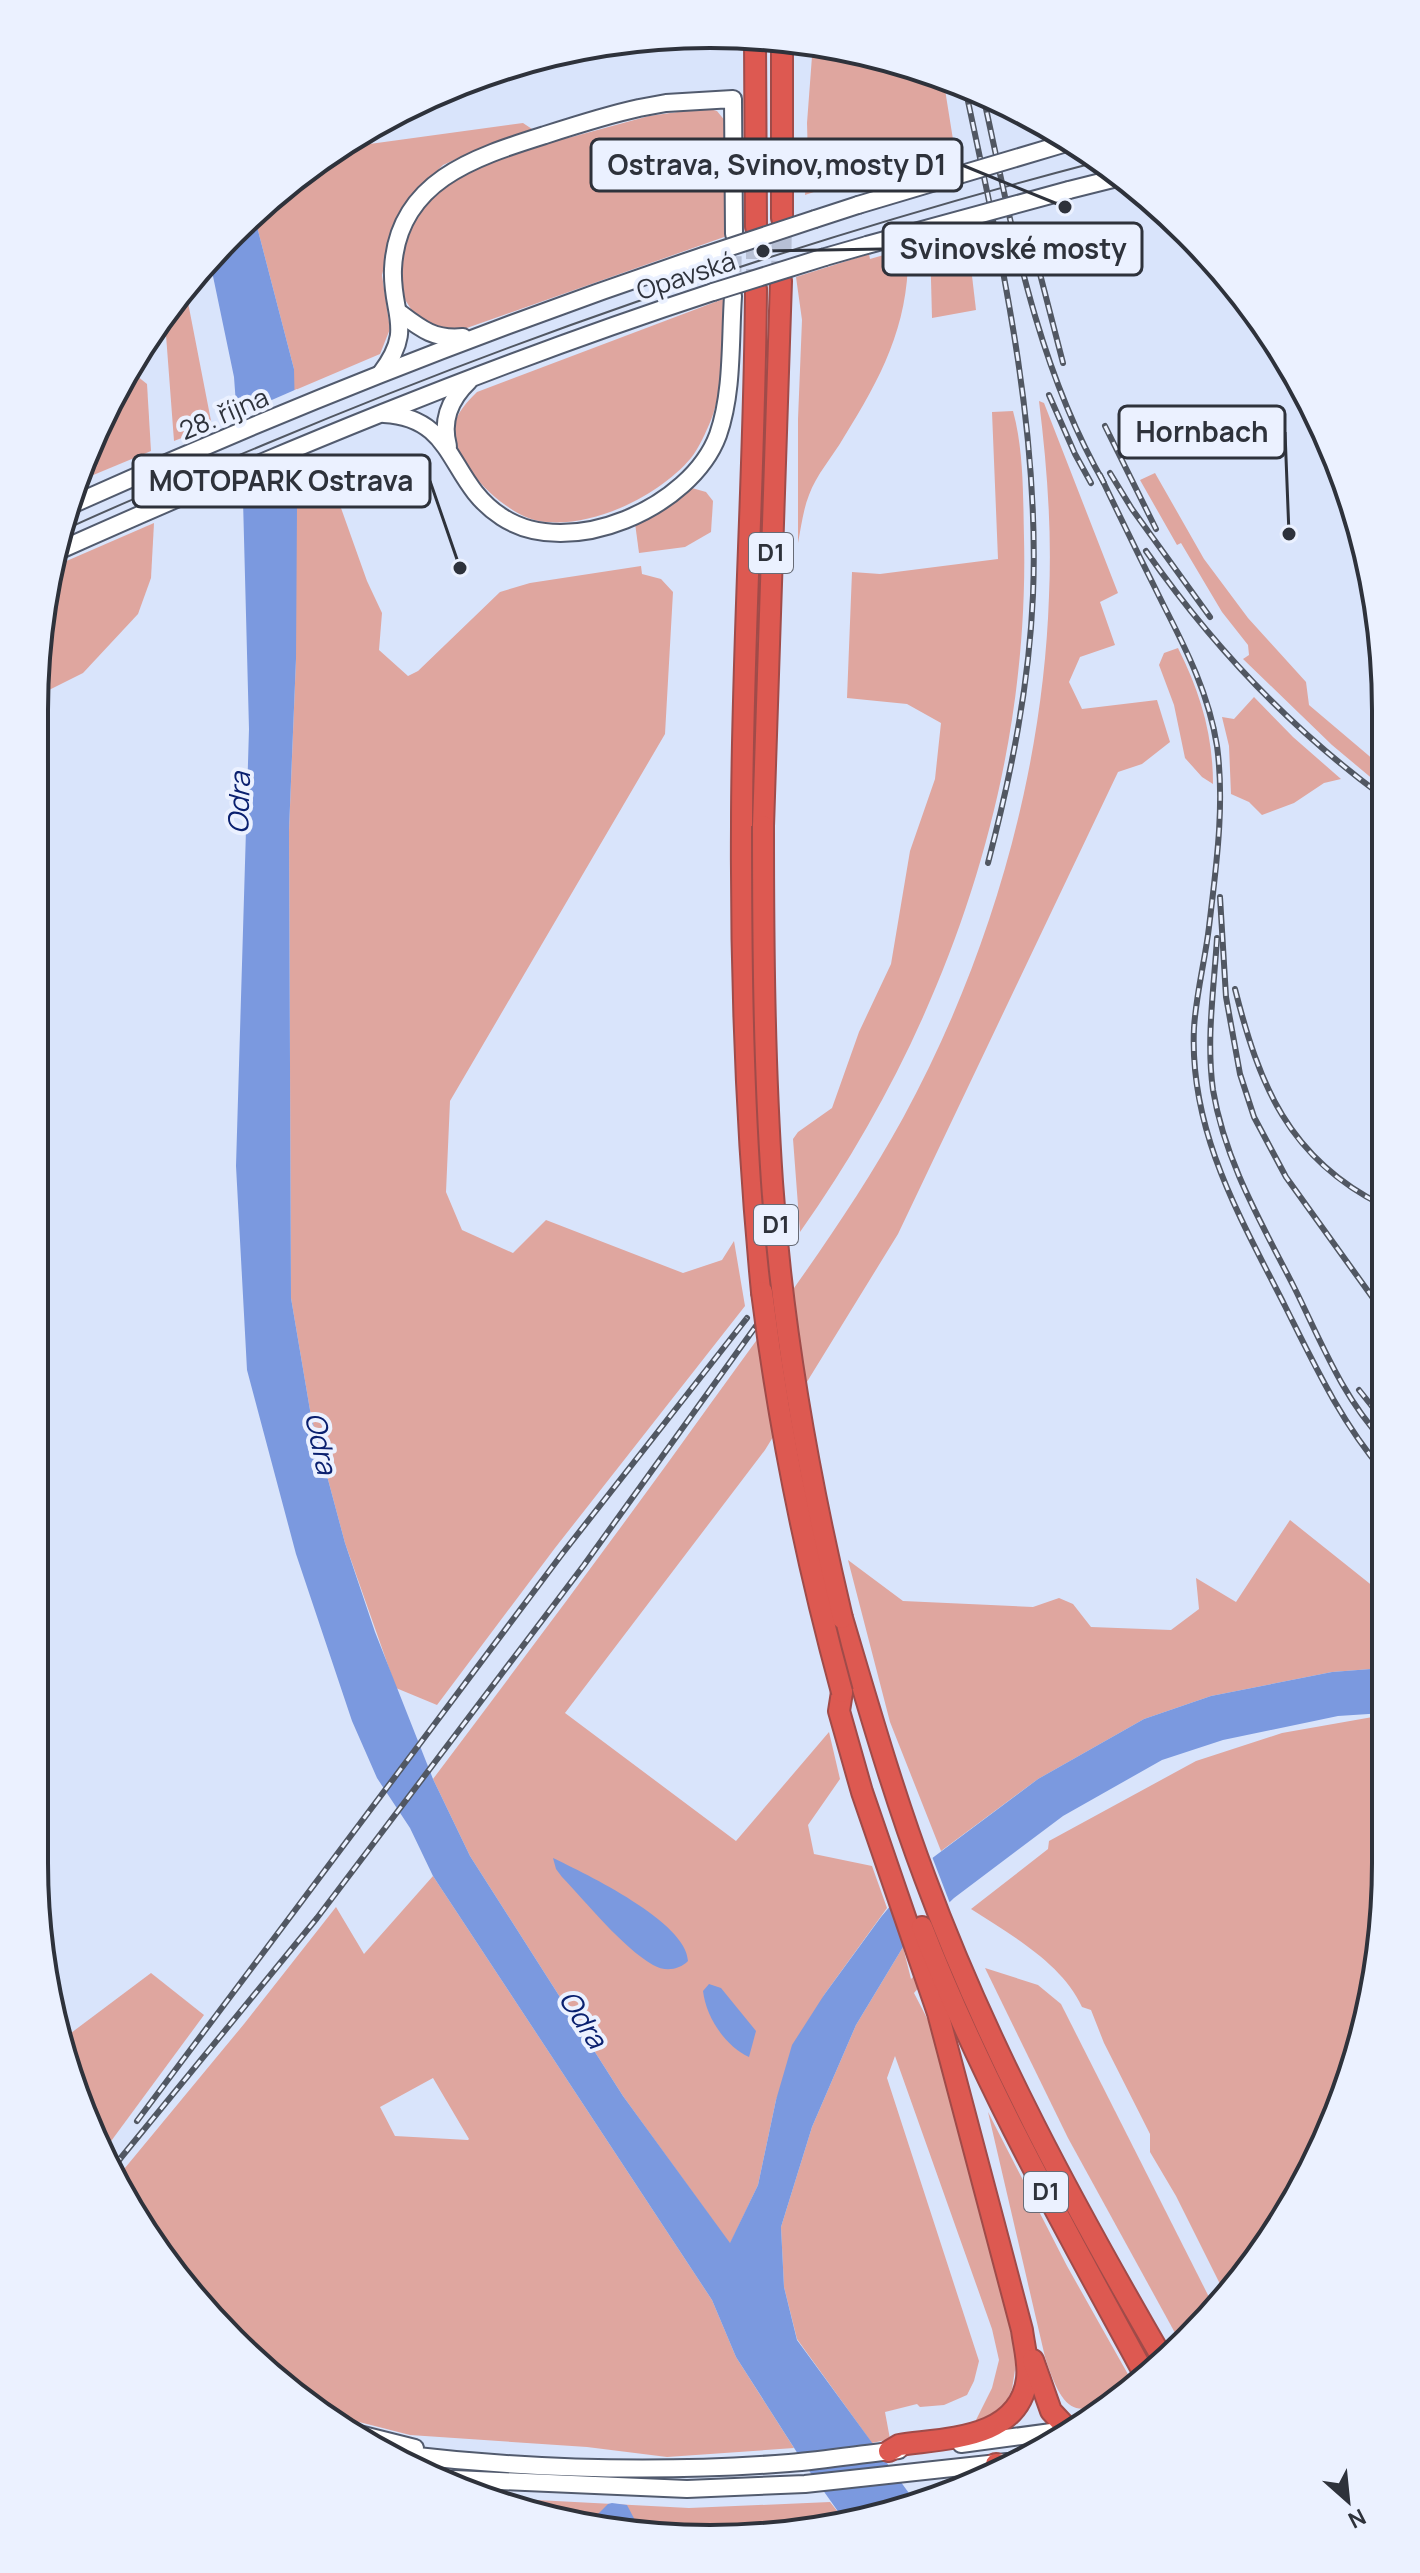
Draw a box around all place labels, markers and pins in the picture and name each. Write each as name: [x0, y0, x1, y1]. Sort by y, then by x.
callout: Ostrava, Svinov,mosty D1: [591, 139, 962, 191]
callout: Svinovské mosty: [883, 223, 1142, 275]
callout: Hornbach: [1119, 406, 1285, 458]
callout: MOTOPARK Ostrava: [133, 455, 430, 507]

